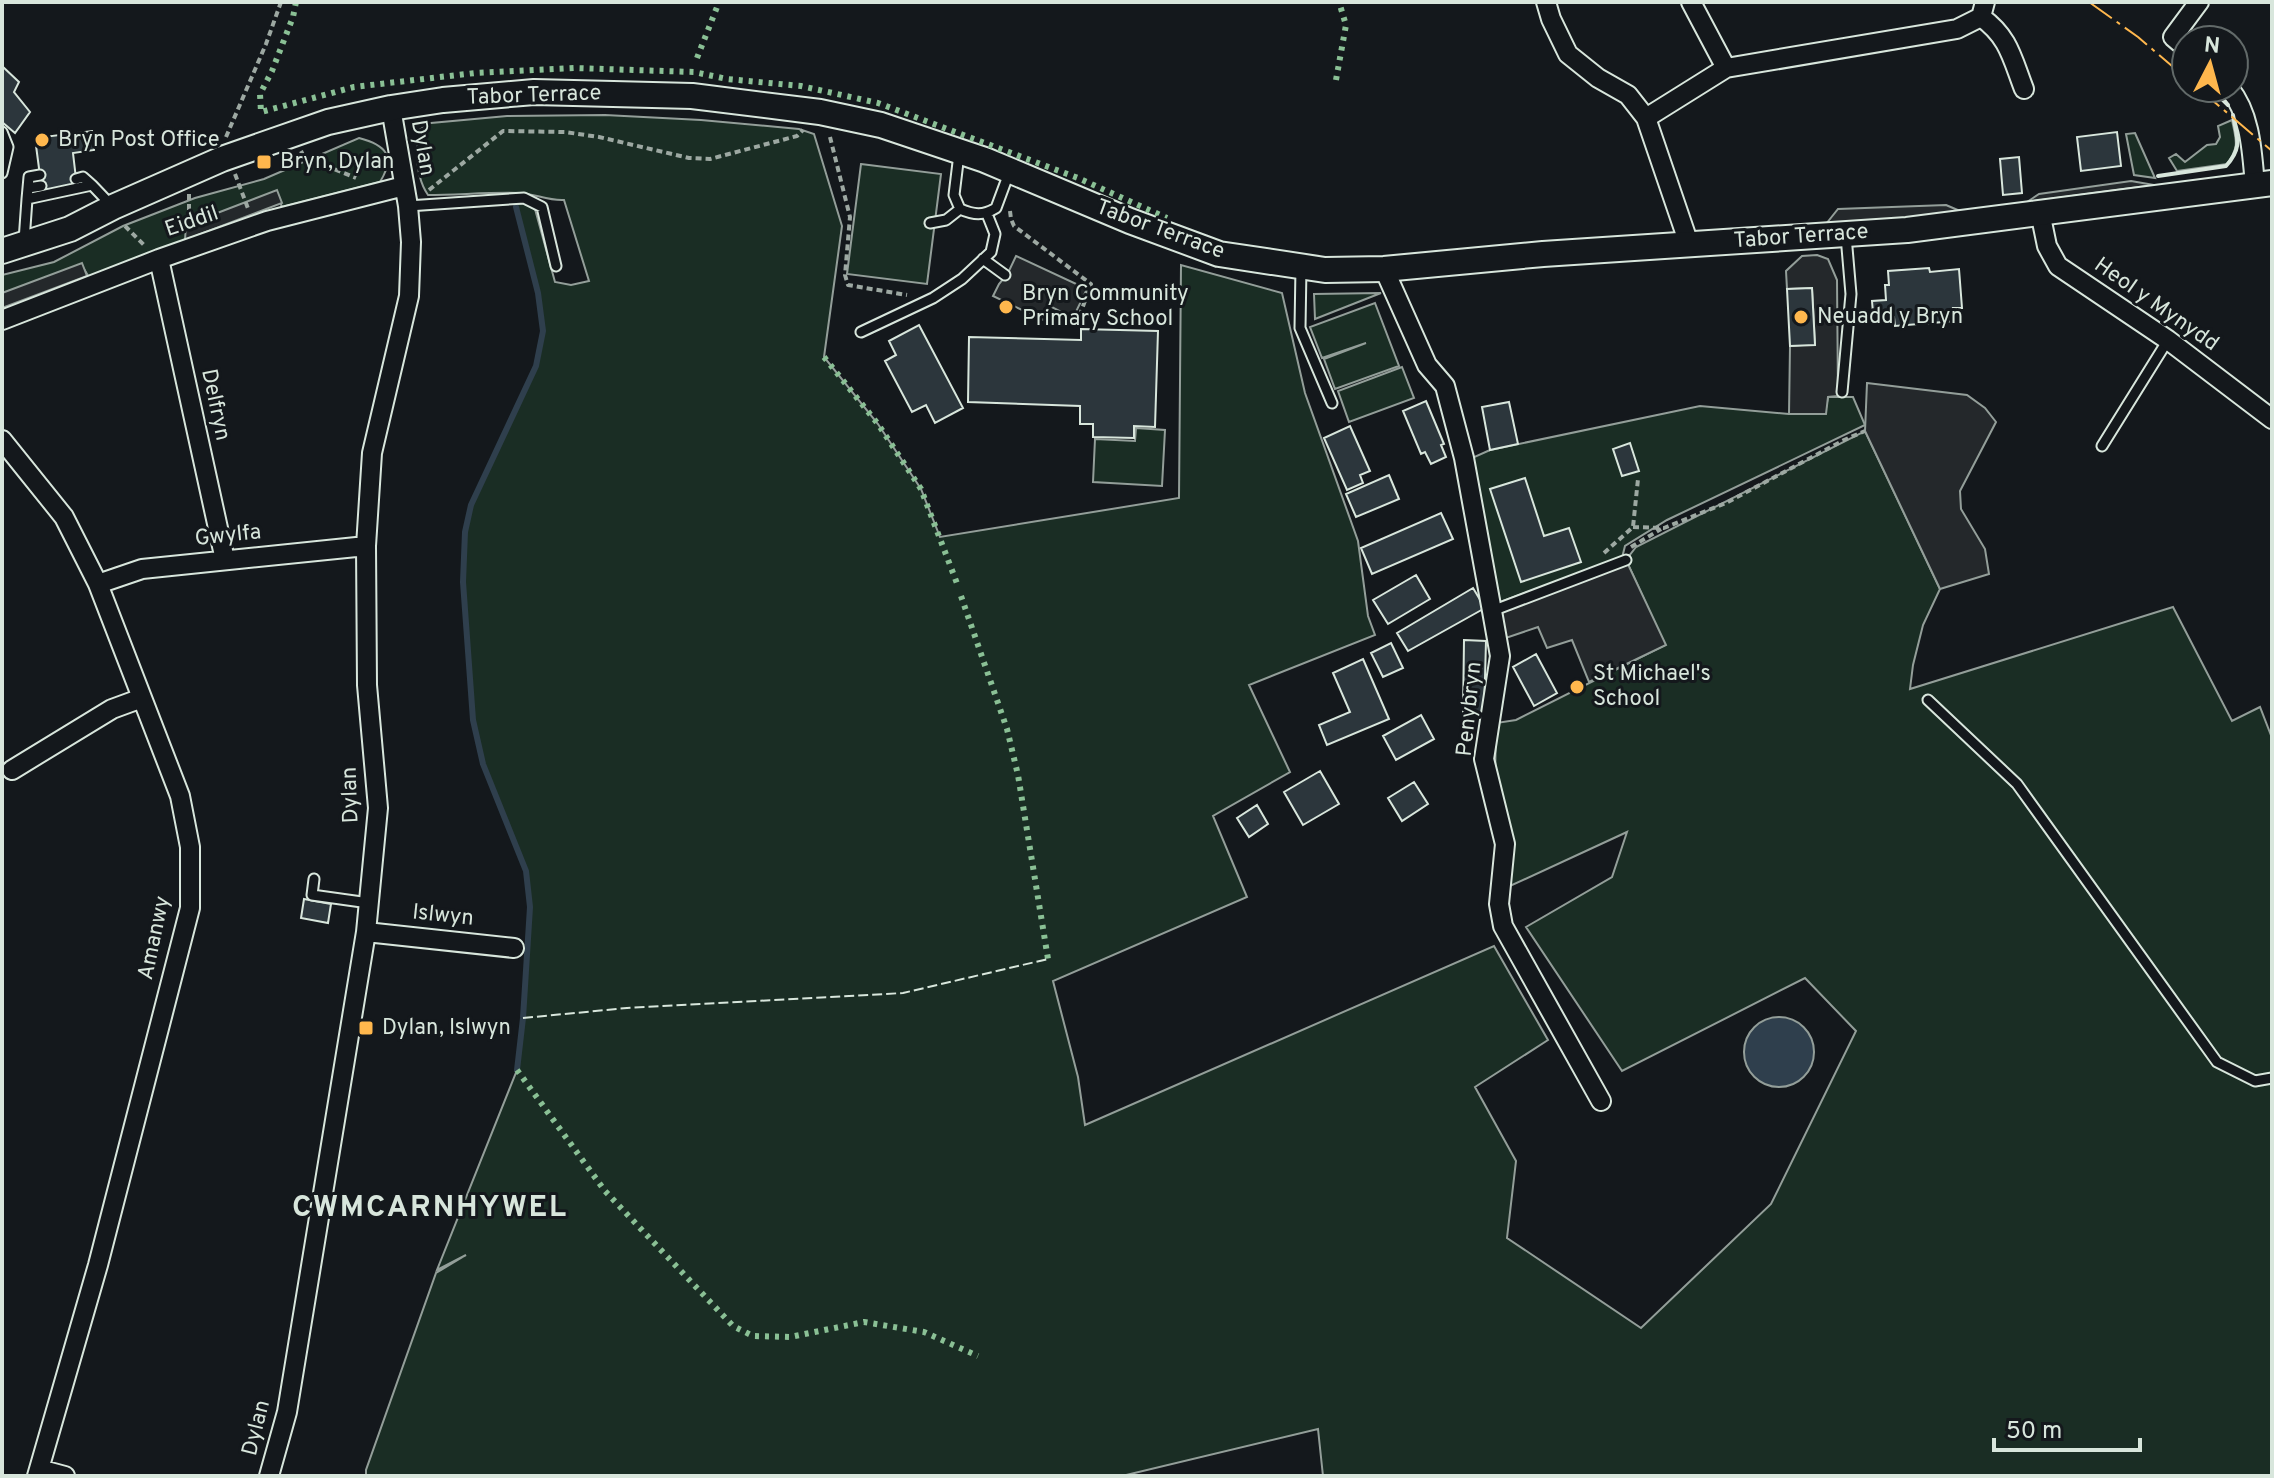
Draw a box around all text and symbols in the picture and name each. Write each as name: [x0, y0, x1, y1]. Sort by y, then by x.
north arrow: [2170, 24, 2250, 104]
text: N: [2203, 32, 2221, 61]
street label: Tabor Terrace: [466, 80, 602, 112]
street label: Dylan: [404, 118, 440, 178]
place label: Bryn Post Office: [58, 127, 220, 154]
marker: Bryn Post Office: [33, 131, 51, 149]
place label: Bryn, Dylan: [280, 149, 395, 176]
marker: Bryn, Dylan: [255, 153, 273, 171]
street label: Tabor Terrace: [1092, 194, 1228, 266]
street label: Eiddil: [162, 200, 222, 244]
street label: Tabor Terrace: [1733, 219, 1869, 255]
street label: Heol y Mynydd: [2089, 252, 2223, 358]
place label: Bryn Community Primary School: [1022, 281, 1189, 333]
marker: Bryn Community Primary School: [997, 298, 1015, 316]
place label: Neuadd y Bryn: [1817, 304, 1963, 331]
marker: Neuadd y Bryn: [1792, 308, 1810, 326]
street label: Delfryn: [194, 367, 236, 443]
street label: Gwylfa: [193, 519, 263, 553]
street label: Penybryn: [1452, 660, 1488, 758]
place label: St Michael's School: [1593, 661, 1711, 713]
marker: St Michael's School: [1568, 678, 1586, 696]
street label: Dylan: [337, 766, 365, 824]
street label: Amanwy: [133, 894, 177, 982]
street label: Islwyn: [411, 899, 475, 933]
place label: Dylan, Islwyn: [382, 1015, 511, 1042]
marker: Dylan, Islwyn: [357, 1019, 375, 1037]
district label: CWMCARNHYWEL: [292, 1190, 568, 1227]
street label: Dylan: [237, 1397, 277, 1459]
scale bar: [1994, 1402, 2140, 1452]
text: 50 m: [2006, 1417, 2062, 1447]

